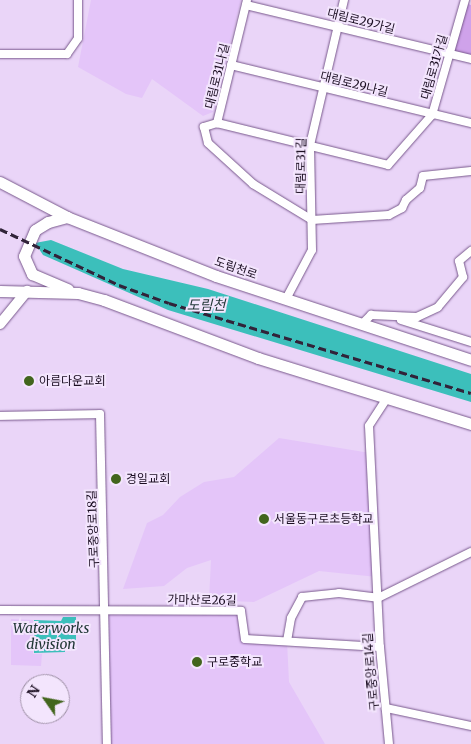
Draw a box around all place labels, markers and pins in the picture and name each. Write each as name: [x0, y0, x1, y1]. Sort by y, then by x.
place label: 아름다운교회: [39, 374, 105, 388]
marker: 아름다운교회: [23, 375, 35, 387]
place label: 경일교회: [126, 472, 170, 486]
marker: 경일교회: [110, 473, 122, 485]
place label: 서울동구로초등학교: [274, 512, 373, 526]
marker: 서울동구로초등학교: [258, 513, 270, 525]
place label: 구로중학교: [207, 655, 262, 669]
marker: 구로중학교: [191, 656, 203, 668]

